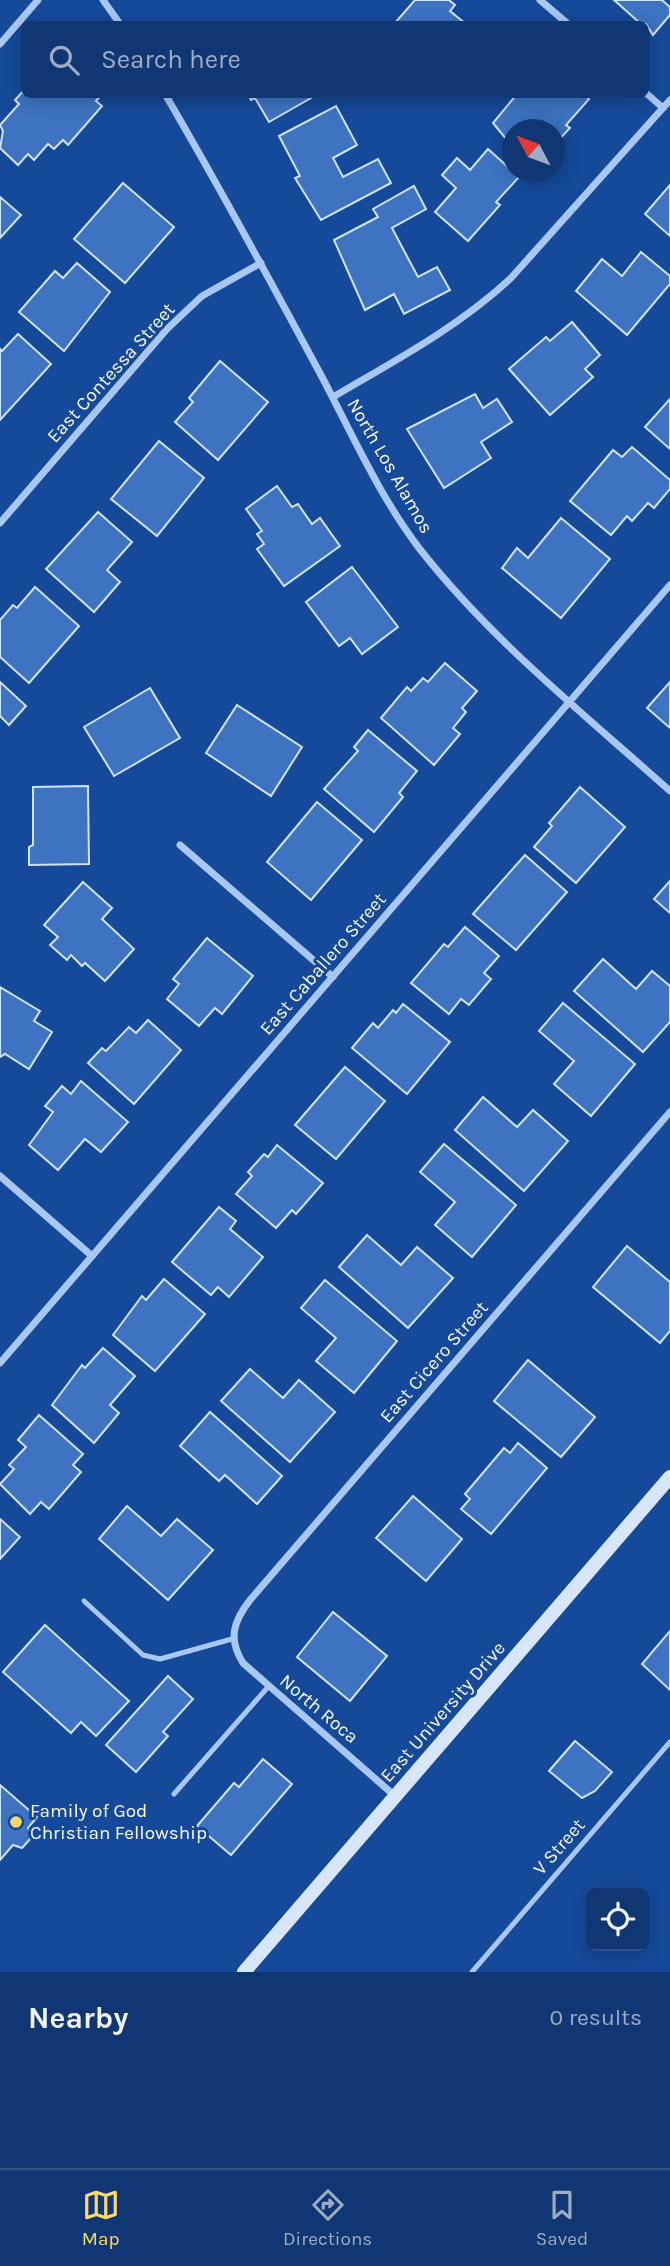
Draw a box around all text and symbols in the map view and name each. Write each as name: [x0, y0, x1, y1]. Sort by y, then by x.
search box: [21, 21, 649, 98]
icon: search: [45, 41, 83, 79]
text: Search here: [101, 44, 241, 75]
north arrow: [502, 119, 565, 182]
street label: East Contessa Street: [43, 299, 179, 447]
street label: North Los Alamos: [342, 395, 438, 537]
street label: East Caballero Street: [255, 889, 391, 1039]
street label: East Cicero Street: [375, 1297, 493, 1427]
street label: East University Drive: [376, 1637, 510, 1787]
street label: North Roca: [275, 1670, 363, 1748]
place label: Family of God Christian Fellowship: [30, 1800, 207, 1844]
marker: Family of God Christian Fellowship: [8, 1814, 24, 1830]
street label: V Street: [529, 1814, 589, 1880]
map controls: [586, 1888, 649, 1951]
button: locate: [586, 1888, 649, 1951]
text: Nearby: [28, 2000, 128, 2036]
text: 0 results: [550, 2004, 642, 2031]
tab: Map: [82, 2186, 120, 2250]
tab: Directions: [283, 2186, 372, 2250]
tab: Saved: [536, 2186, 588, 2250]

